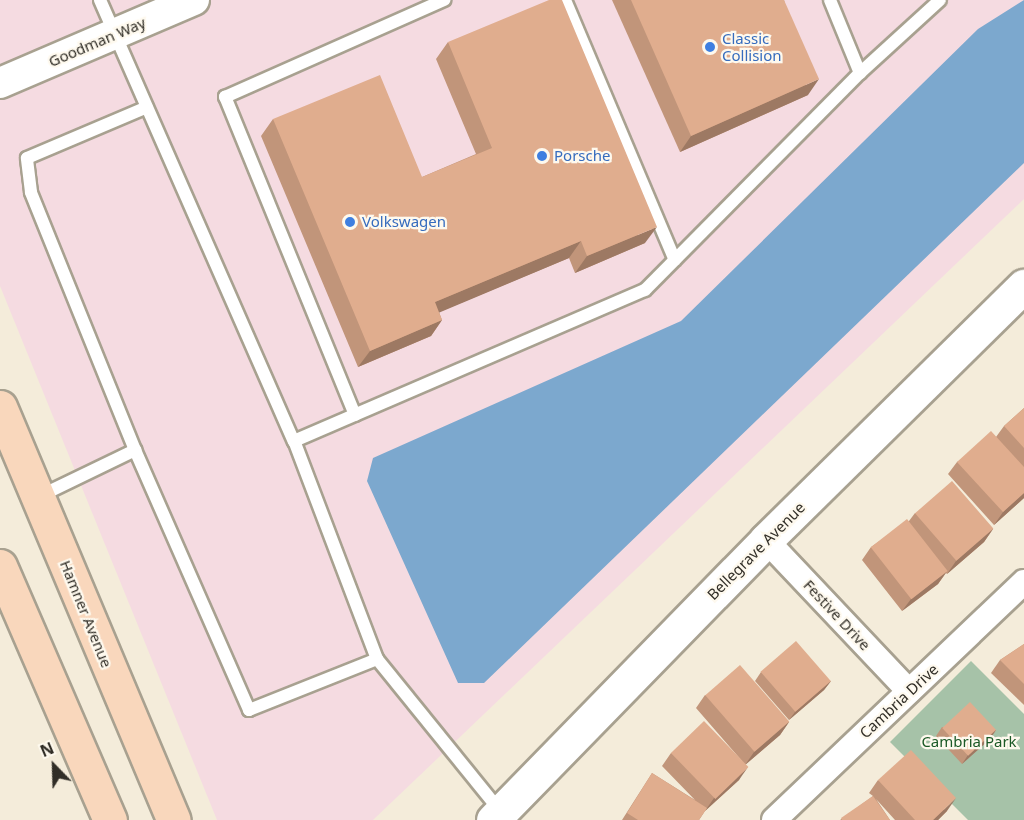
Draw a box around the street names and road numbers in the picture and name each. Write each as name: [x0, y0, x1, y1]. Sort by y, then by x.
street label: Goodman Way: [46, 13, 148, 71]
street label: Bellegrave Avenue: [703, 498, 809, 604]
street label: Hamner Avenue: [56, 558, 116, 670]
street label: Festive Drive: [800, 576, 874, 654]
street label: Cambria Drive: [856, 660, 942, 742]

